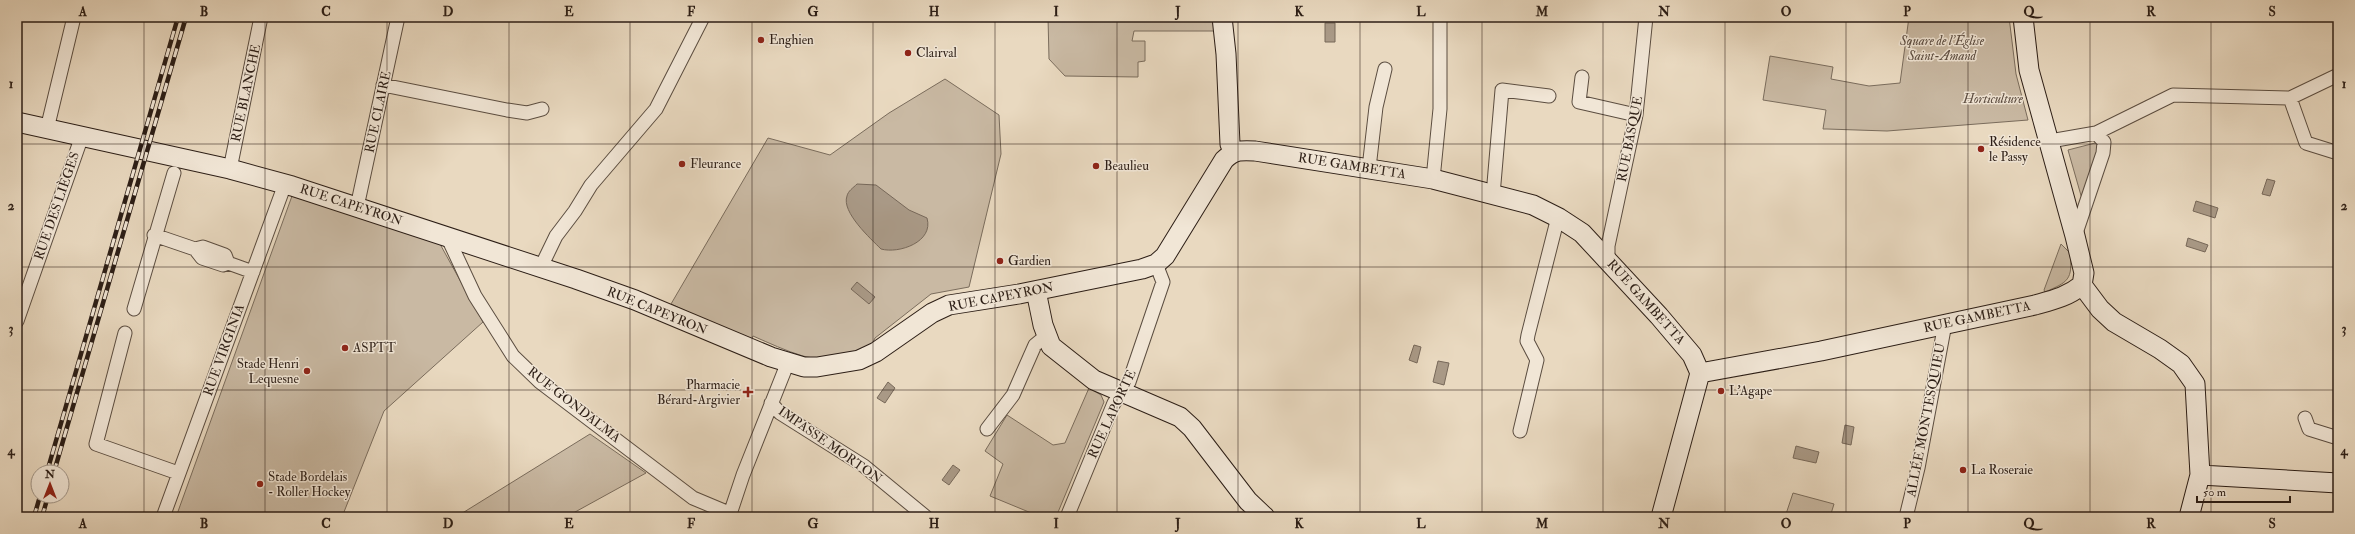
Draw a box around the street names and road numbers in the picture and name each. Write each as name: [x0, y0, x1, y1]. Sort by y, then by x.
street label: RUE BLANCHE: [228, 43, 264, 143]
street label: RUE CLAIRE: [362, 70, 394, 154]
street label: RUE BASQUE: [1614, 95, 1646, 183]
street label: RUE DES LIÈGES: [30, 150, 83, 262]
street label: RUE GAMBETTA: [1297, 150, 1408, 183]
street label: RUE CAPEYRON: [298, 181, 405, 229]
street label: RUE GAMBETTA: [1604, 256, 1689, 348]
street label: RUE CAPEYRON: [947, 279, 1055, 315]
street label: RUE CAPEYRON: [605, 284, 710, 339]
street label: RUE GAMBETTA: [1922, 298, 2033, 336]
street label: RUE VIRGINIA: [200, 301, 248, 398]
street label: ALLÉE MONTESQUIEU: [1902, 341, 1949, 499]
street label: RUE GONDALMA: [524, 364, 624, 447]
street label: RUE LAPORTE: [1084, 367, 1140, 461]
street label: IMPASSE MORTON: [775, 403, 885, 487]

